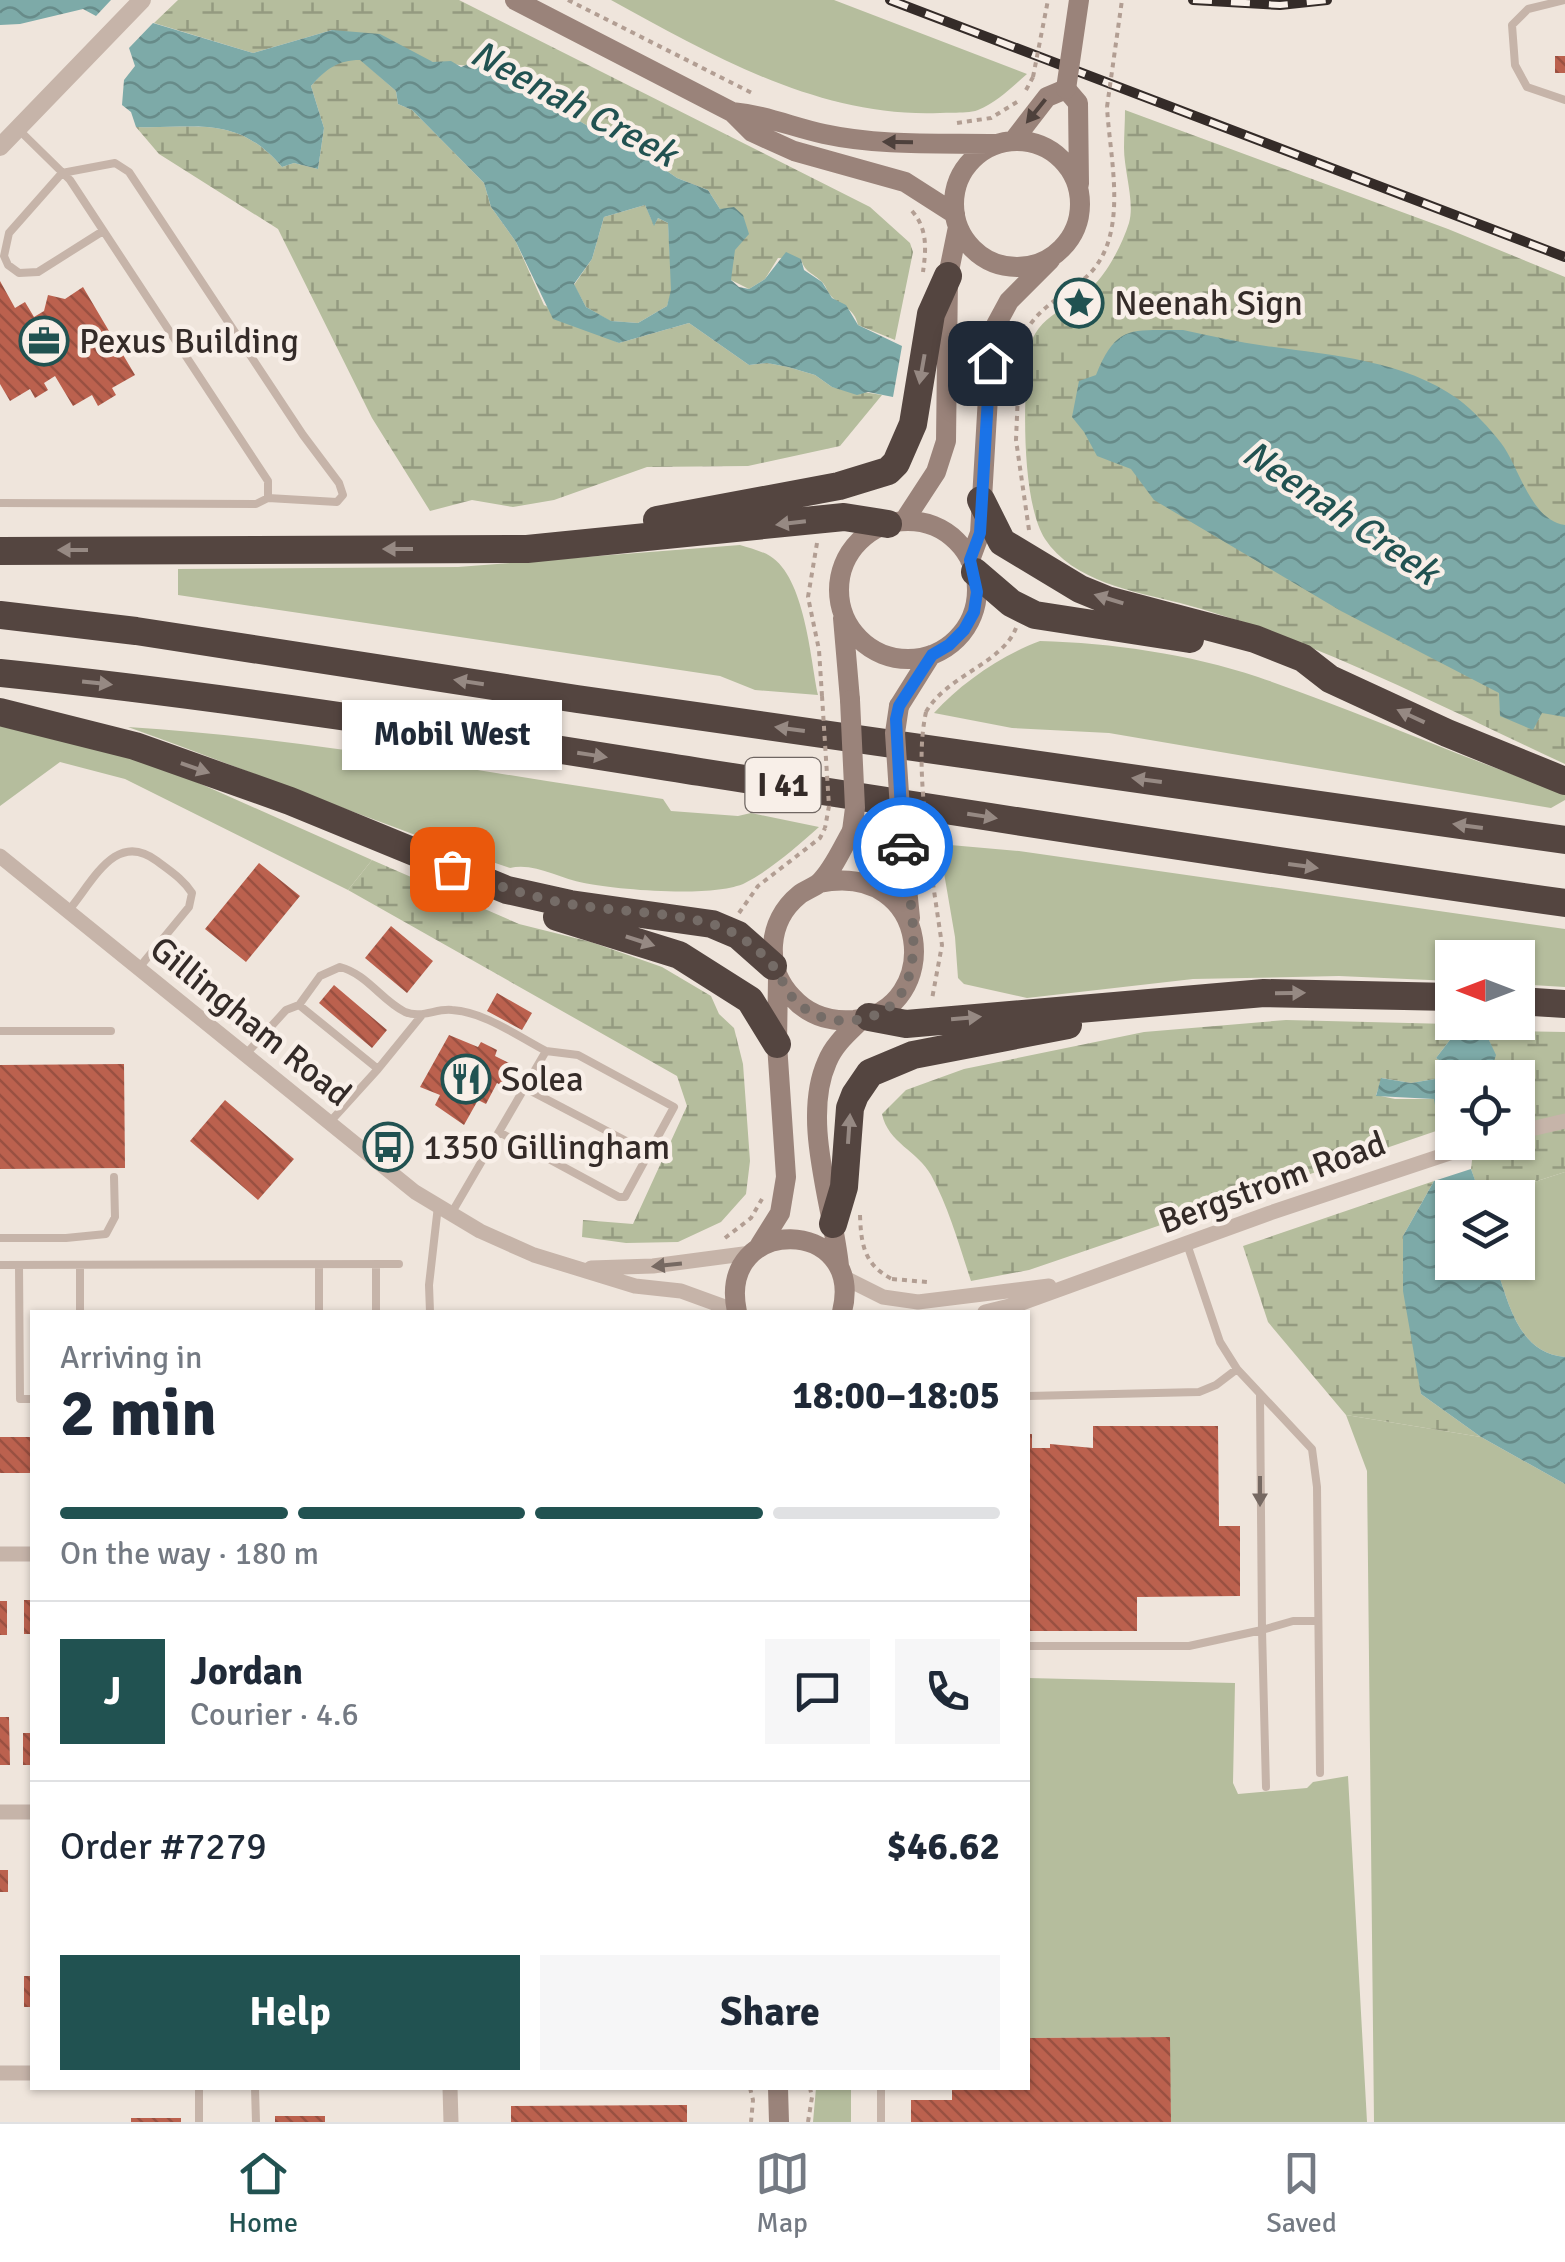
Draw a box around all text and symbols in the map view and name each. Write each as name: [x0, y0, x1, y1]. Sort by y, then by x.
water label: Neenah Creek: [463, 30, 687, 179]
one-way arrow: [1026, 98, 1047, 123]
one-way arrow: [882, 134, 914, 150]
place icon: Neenah Sign: [1053, 277, 1105, 329]
place label: Neenah Sign: [1114, 282, 1303, 325]
office icon: Pexus Building: [18, 315, 70, 367]
place label: Pexus Building: [79, 320, 299, 363]
pin: [948, 321, 1033, 406]
icon: home: [963, 336, 1018, 391]
one-way arrow: [914, 354, 929, 385]
water label: Neenah Creek: [1234, 430, 1450, 597]
one-way arrow: [775, 515, 807, 531]
one-way arrow: [381, 541, 413, 557]
one-way arrow: [56, 542, 88, 558]
one-way arrow: [1093, 591, 1123, 606]
one-way arrow: [452, 674, 484, 690]
one-way arrow: [82, 675, 113, 691]
callout: Mobil West: [342, 699, 562, 769]
one-way arrow: [1396, 708, 1425, 724]
text: Mobil West: [374, 715, 530, 754]
one-way arrow: [774, 721, 806, 737]
one-way arrow: [576, 748, 608, 763]
road number: I 41: [746, 758, 820, 812]
one-way arrow: [180, 761, 210, 776]
one-way arrow: [1130, 772, 1162, 788]
courier: [853, 797, 953, 897]
one-way arrow: [967, 809, 998, 825]
one-way arrow: [1452, 817, 1484, 833]
icon: car: [876, 820, 931, 875]
pin: [410, 827, 495, 912]
icon: bag: [425, 842, 480, 897]
one-way arrow: [1288, 859, 1319, 875]
street label: Gillingham Road: [141, 927, 360, 1116]
one-way arrow: [625, 934, 656, 949]
north arrow: [1435, 940, 1535, 1040]
map controls: [1435, 940, 1535, 1280]
one-way arrow: [1274, 984, 1306, 1000]
one-way arrow: [950, 1010, 982, 1026]
restaurant icon: Solea: [440, 1053, 492, 1105]
place label: Solea: [501, 1058, 584, 1101]
button: locate: [1435, 1060, 1535, 1160]
one-way arrow: [841, 1112, 857, 1144]
bus stop icon: 1350 Gillingham: [362, 1121, 414, 1173]
street label: Bergstrom Road: [1153, 1122, 1391, 1243]
place label: 1350 Gillingham: [423, 1126, 670, 1169]
button: layers: [1435, 1180, 1535, 1280]
one-way arrow: [650, 1257, 682, 1273]
text: Arriving in: [60, 1338, 202, 1377]
text: 18:00–18:05: [792, 1372, 1000, 1419]
text: 2 min: [60, 1374, 217, 1454]
one-way arrow: [1252, 1476, 1268, 1508]
text: On the way · 180 m: [60, 1534, 319, 1573]
button: chat: [765, 1639, 870, 1744]
button: phone: [895, 1639, 1000, 1744]
text: Jordan: [190, 1648, 303, 1695]
text: J: [104, 1668, 121, 1715]
text: Courier · 4.6: [190, 1695, 359, 1734]
text: Order #7279: [60, 1823, 267, 1870]
text: $46.62: [887, 1823, 1000, 1870]
button: Help: [60, 1955, 520, 2070]
button: Share: [540, 1955, 1000, 2070]
tab: Home: [228, 2146, 298, 2240]
tab: Map: [755, 2146, 810, 2240]
tab: Saved: [1266, 2146, 1337, 2240]

